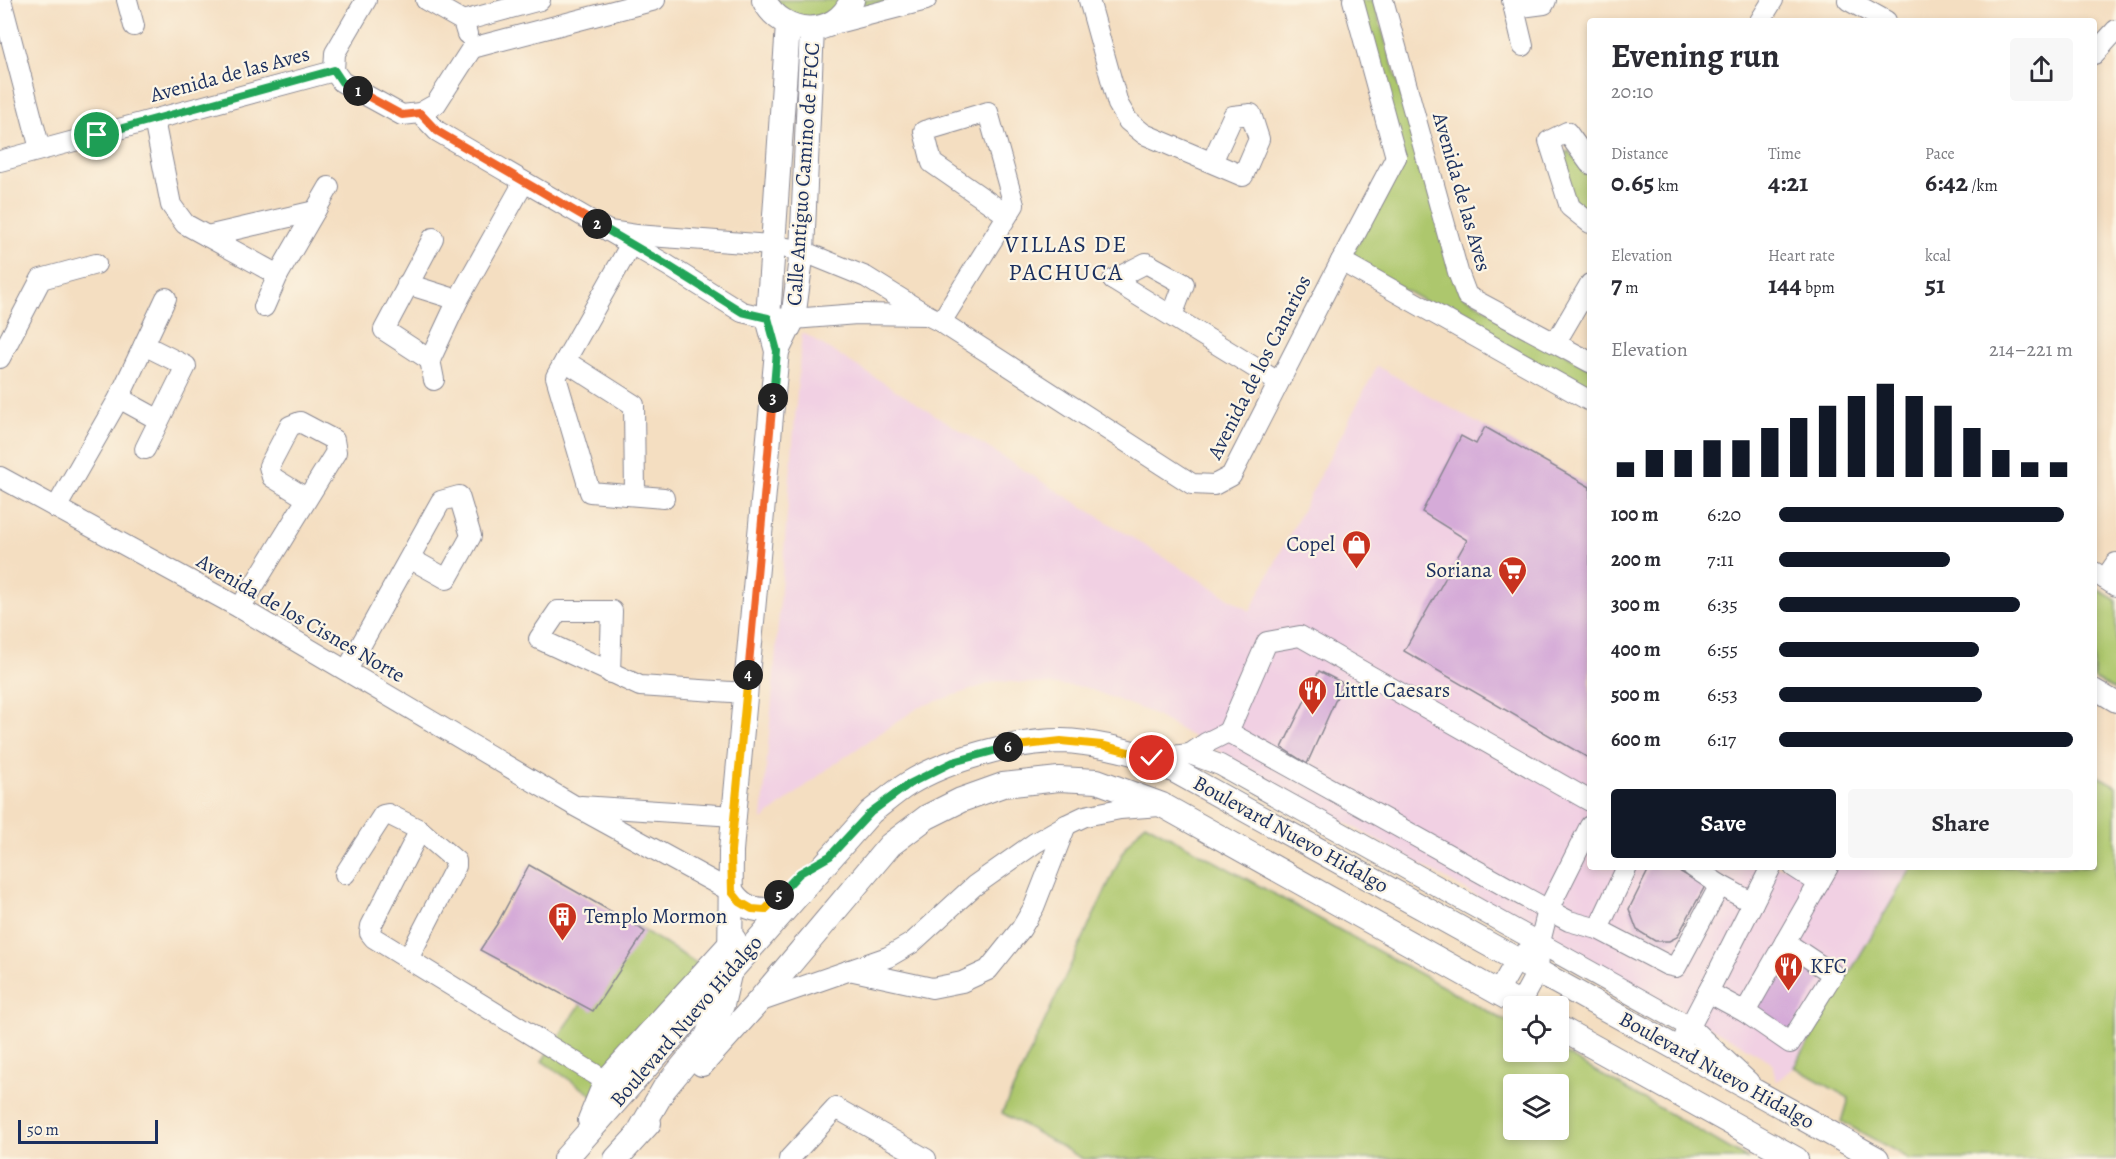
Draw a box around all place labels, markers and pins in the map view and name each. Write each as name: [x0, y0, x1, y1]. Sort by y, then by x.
pin: 1: [343, 76, 373, 106]
pin: [71, 109, 122, 160]
pin: 2: [582, 209, 612, 239]
pin: 3: [758, 383, 788, 413]
shop icon: Copel: [1340, 528, 1372, 570]
place label: Copel: [1286, 530, 1335, 558]
supermarket icon: Soriana: [1497, 554, 1529, 596]
place label: Soriana: [1426, 556, 1492, 584]
pin: 4: [733, 660, 763, 690]
restaurant icon: Little Caesars: [1297, 674, 1329, 716]
place label: Little Caesars: [1334, 676, 1450, 704]
pin: 6: [993, 732, 1023, 762]
pin: [1126, 732, 1177, 783]
pin: 5: [764, 880, 794, 910]
building icon: Templo Mormon: [547, 900, 579, 942]
place label: Templo Mormon: [584, 902, 727, 930]
restaurant icon: KFC: [1773, 950, 1805, 992]
place label: KFC: [1810, 952, 1847, 980]

